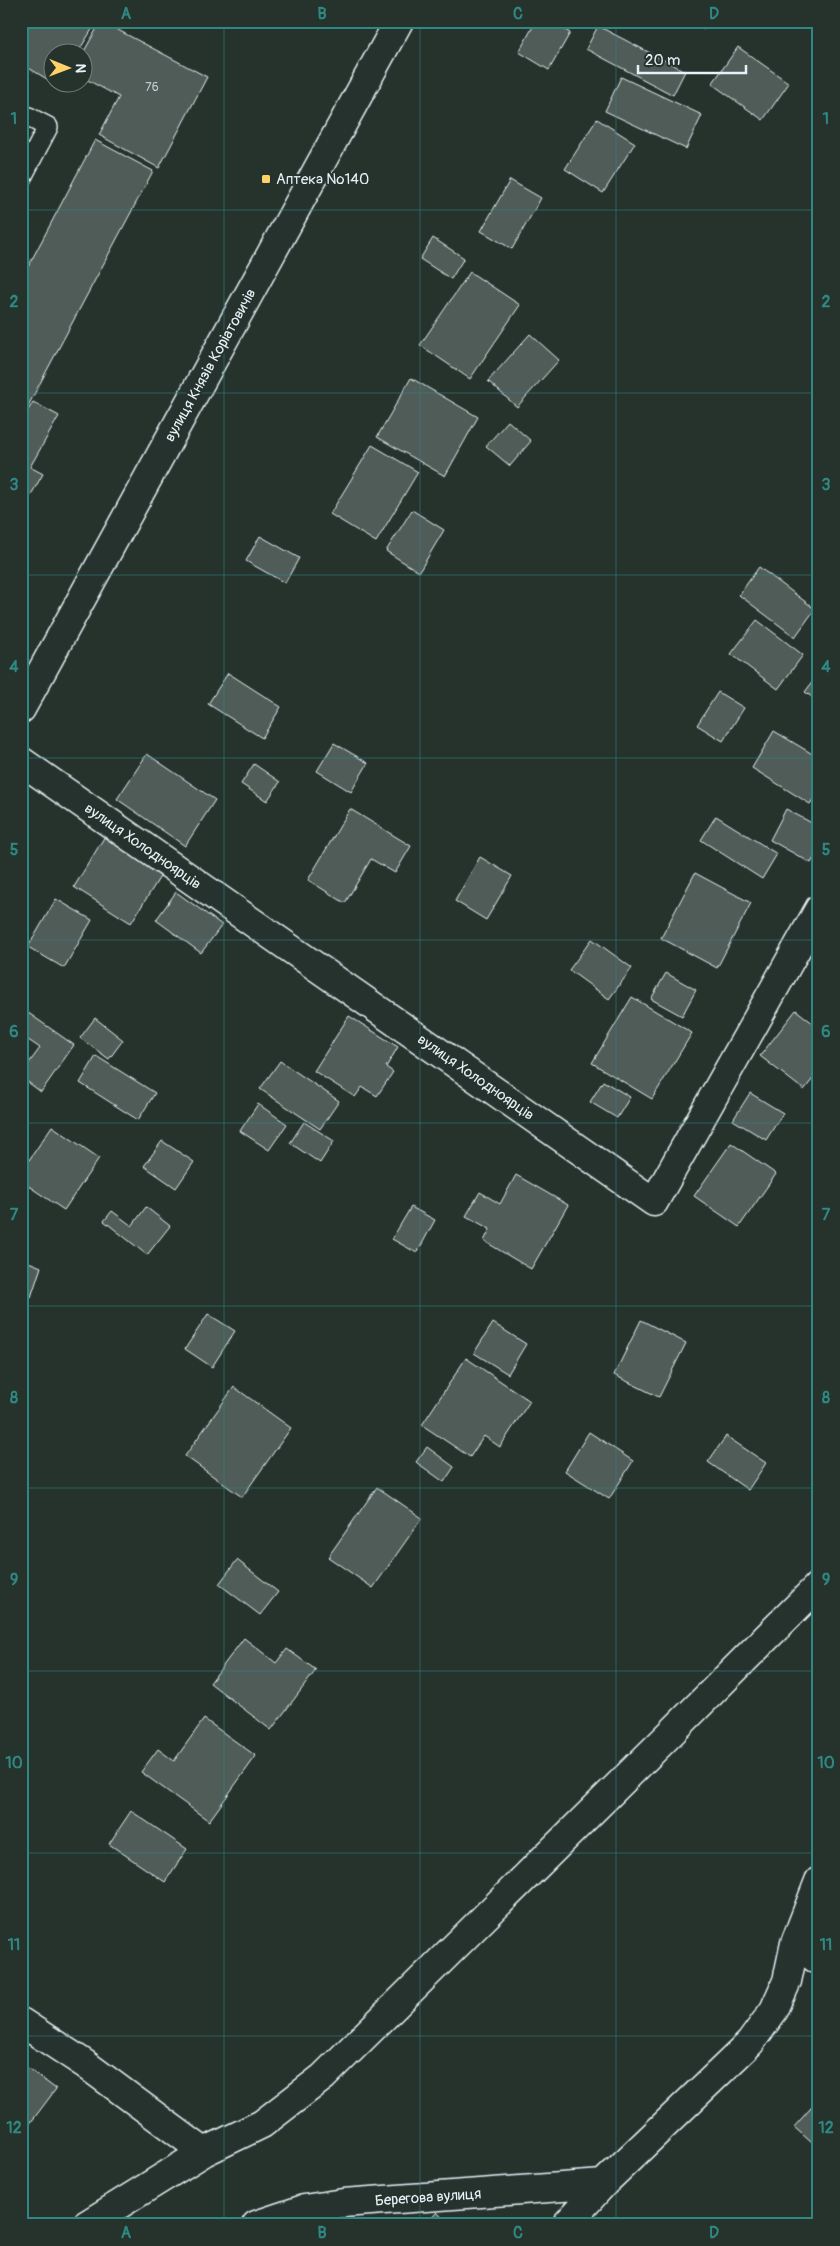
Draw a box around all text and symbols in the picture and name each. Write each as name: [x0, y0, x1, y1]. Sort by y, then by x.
text: A: [121, 4, 132, 24]
text: B: [317, 4, 327, 24]
text: C: [513, 4, 523, 24]
text: D: [709, 4, 719, 24]
north arrow: [42, 42, 92, 92]
scale bar: [638, 42, 745, 74]
text: 20 m: [645, 51, 680, 70]
text: N: [72, 63, 89, 73]
house number: 76: [145, 80, 159, 95]
text: 1: [11, 109, 17, 129]
text: 1: [823, 109, 829, 129]
place label: Аптека №140: [276, 170, 369, 189]
marker: Аптека №140: [260, 173, 272, 185]
street label: вулиця Князів Коріатовичів: [160, 285, 261, 445]
text: 2: [10, 292, 19, 312]
text: 2: [822, 292, 831, 312]
text: 3: [10, 475, 19, 495]
text: 3: [822, 475, 831, 495]
text: 4: [9, 657, 19, 677]
text: 4: [821, 657, 831, 677]
street label: вулиця Холодноярців: [81, 799, 205, 894]
text: 5: [10, 840, 19, 860]
text: 5: [822, 840, 831, 860]
text: 6: [9, 1022, 19, 1042]
text: 6: [821, 1022, 831, 1042]
street label: вулиця Холодноярців: [414, 1030, 538, 1125]
text: 7: [10, 1205, 19, 1225]
text: 7: [822, 1205, 831, 1225]
text: 8: [10, 1388, 18, 1408]
text: 8: [822, 1388, 830, 1408]
text: 9: [10, 1570, 18, 1590]
text: 9: [822, 1570, 830, 1590]
text: 10: [5, 1753, 23, 1773]
text: 10: [817, 1753, 835, 1773]
text: 11: [8, 1935, 20, 1955]
text: 11: [820, 1935, 832, 1955]
text: 12: [6, 2118, 22, 2138]
text: 12: [818, 2118, 834, 2138]
street label: Берегова вулиця: [374, 2184, 482, 2211]
text: A: [121, 2223, 132, 2243]
text: B: [317, 2223, 327, 2243]
text: C: [513, 2223, 523, 2243]
text: D: [709, 2223, 719, 2243]

